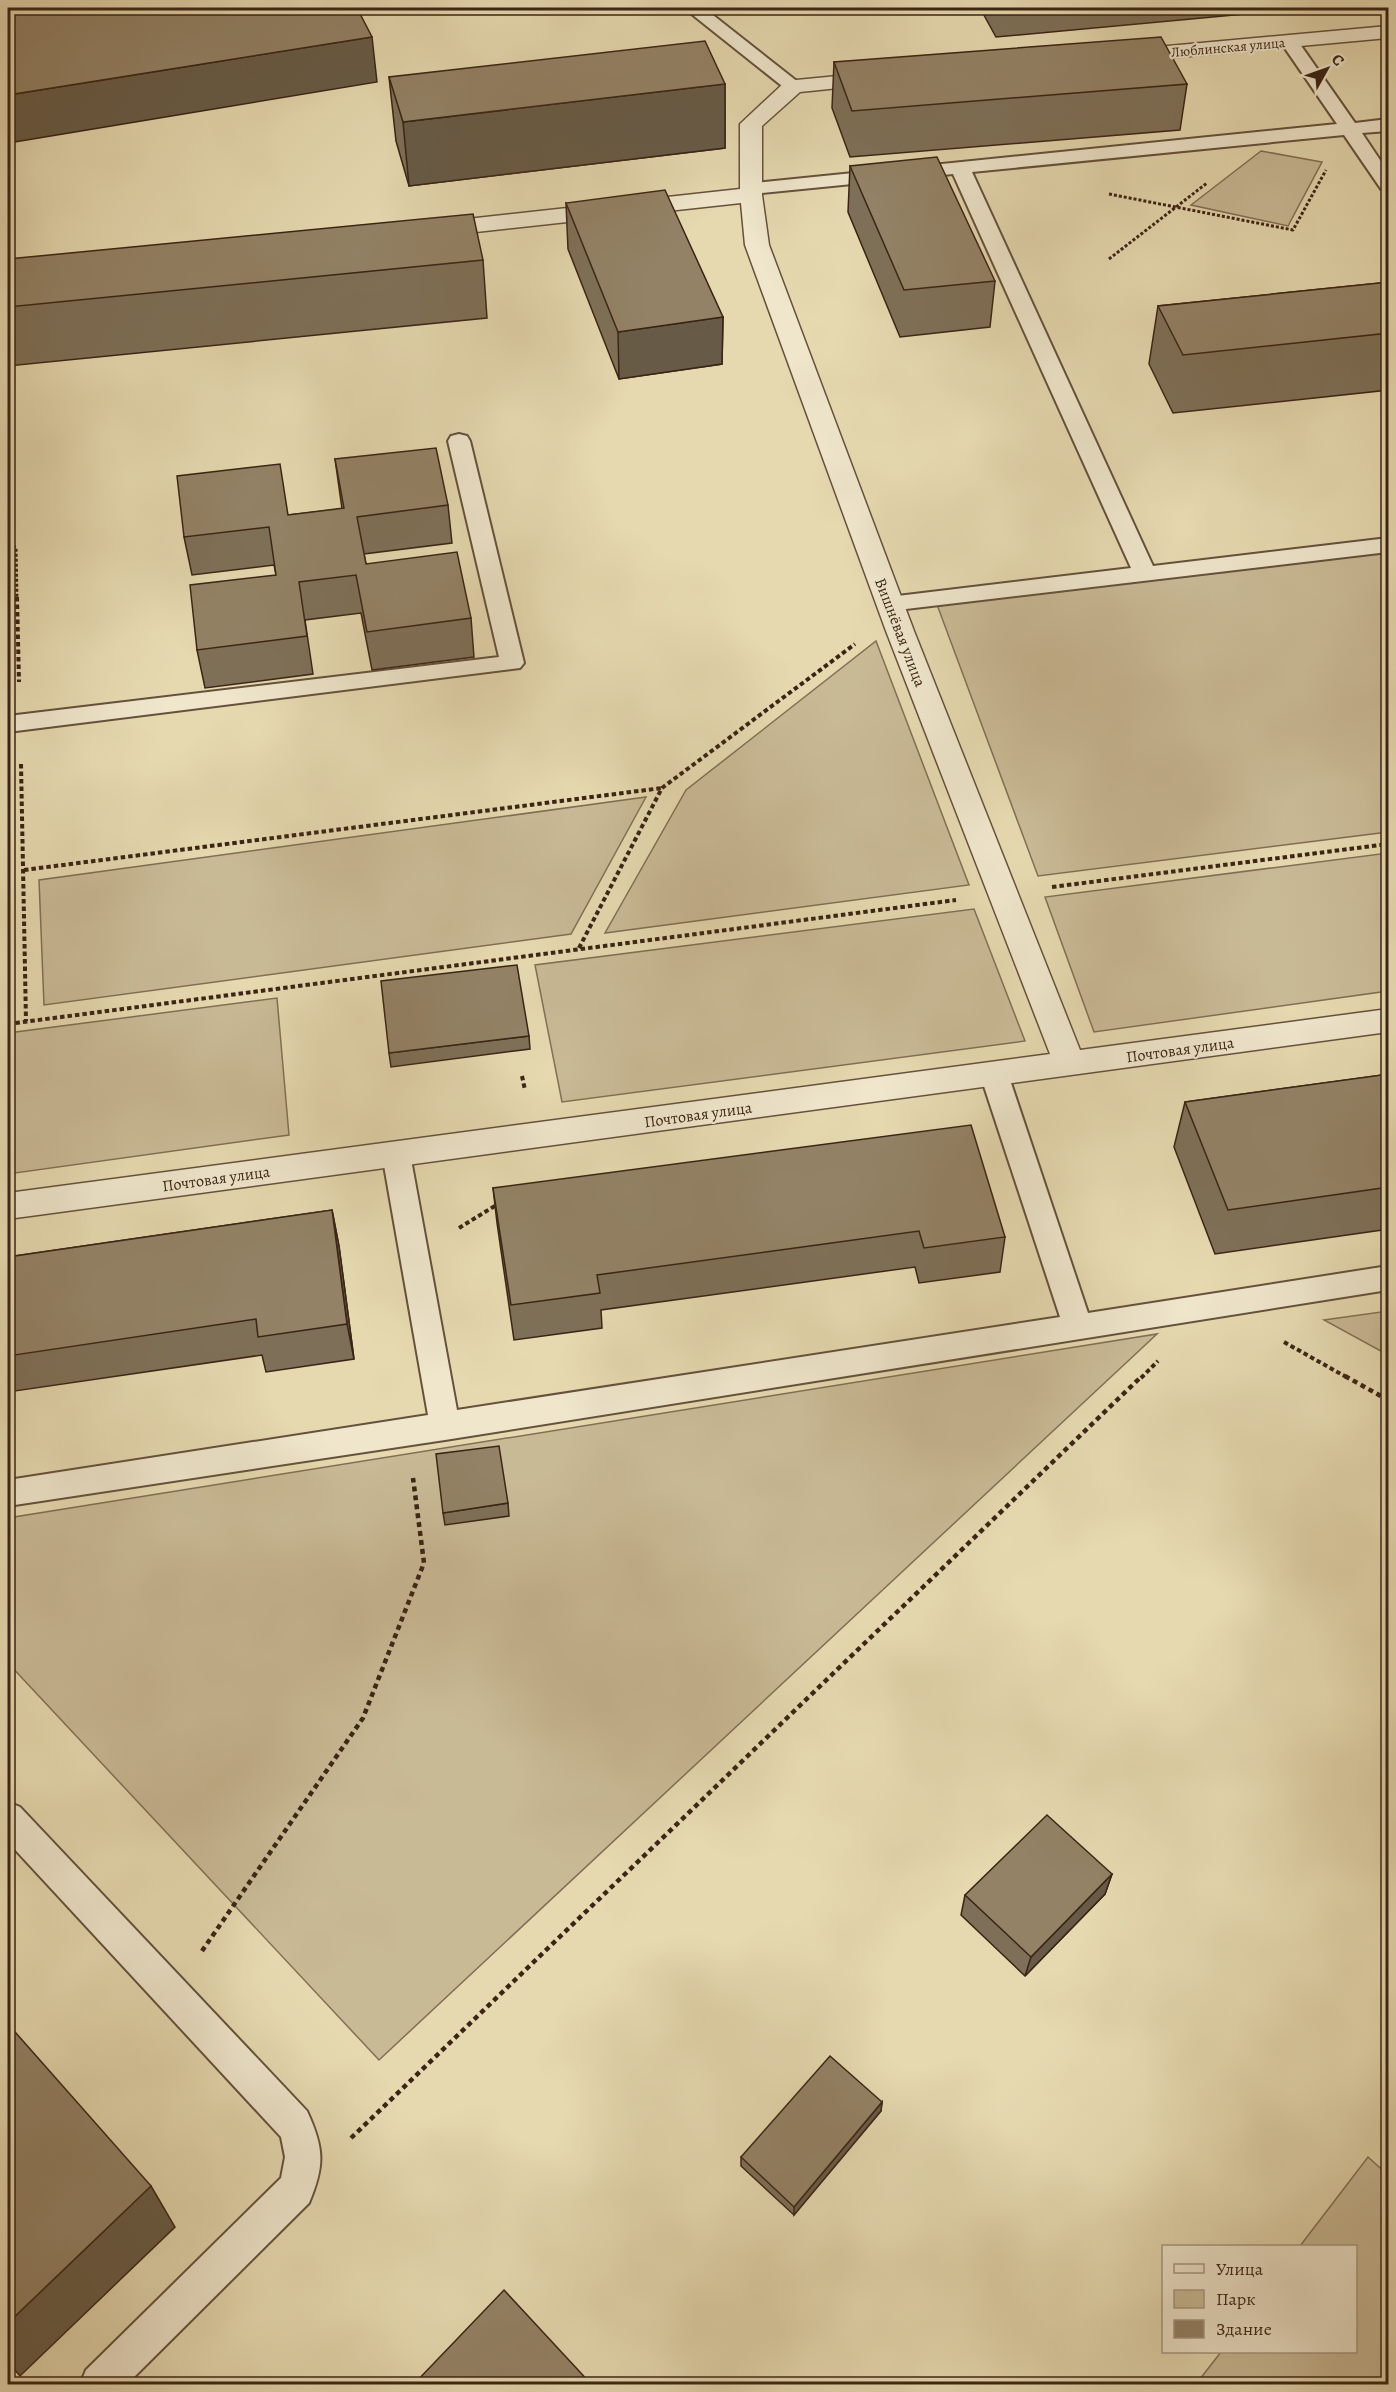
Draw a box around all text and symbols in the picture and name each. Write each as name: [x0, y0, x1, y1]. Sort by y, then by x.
street label: Люблинская улица: [1170, 33, 1287, 62]
north arrow: [1297, 39, 1357, 99]
text: С: [1326, 49, 1349, 71]
street label: Вишнёвая улица: [869, 575, 931, 691]
street label: Почтовая улица: [1125, 1031, 1236, 1068]
street label: Почтовая улица: [643, 1096, 754, 1133]
street label: Почтовая улица: [161, 1160, 272, 1197]
legend: [1162, 2245, 1357, 2353]
text: Улица: [1216, 2257, 1264, 2281]
text: Парк: [1216, 2287, 1256, 2311]
text: Здание: [1216, 2317, 1272, 2341]

